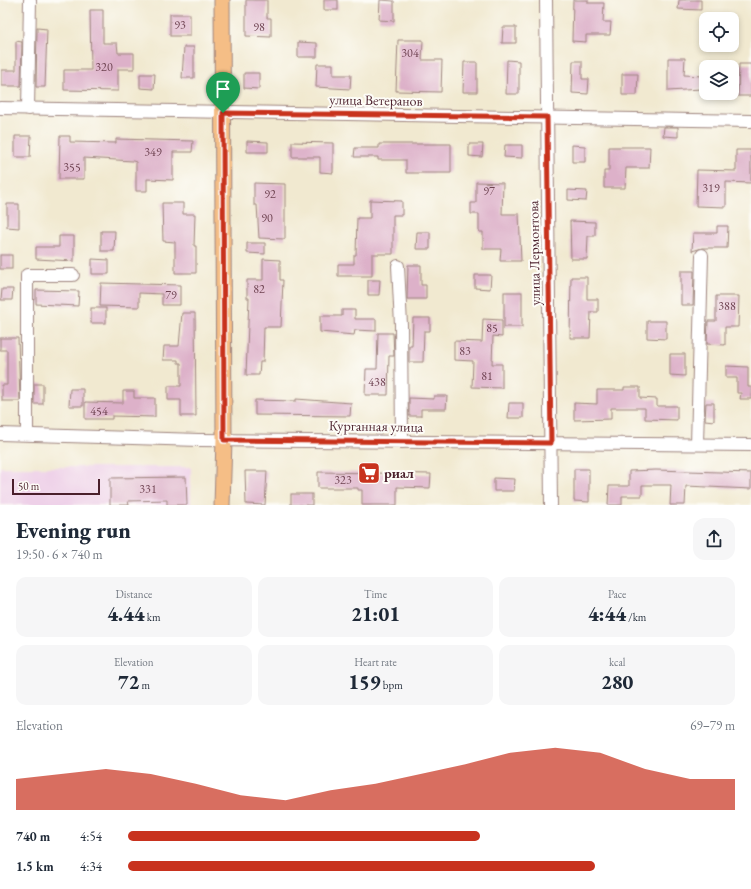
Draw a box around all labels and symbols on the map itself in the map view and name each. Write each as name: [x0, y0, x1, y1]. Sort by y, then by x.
house number: 93: [174, 17, 186, 33]
house number: 98: [253, 19, 265, 35]
house number: 304: [401, 45, 419, 61]
house number: 320: [95, 59, 113, 75]
pin: [206, 72, 240, 113]
street label: улица Ветеранов: [329, 90, 423, 110]
house number: 349: [144, 144, 162, 160]
house number: 355: [63, 159, 81, 175]
house number: 319: [702, 180, 720, 196]
house number: 97: [483, 183, 495, 199]
house number: 92: [264, 186, 276, 202]
street label: улица Лермонтова: [524, 200, 544, 306]
house number: 90: [261, 210, 273, 226]
house number: 82: [253, 281, 265, 297]
house number: 79: [165, 287, 177, 303]
house number: 388: [718, 298, 736, 314]
house number: 85: [486, 320, 498, 336]
house number: 83: [459, 343, 471, 359]
house number: 81: [481, 368, 493, 384]
house number: 438: [368, 374, 386, 390]
house number: 454: [90, 403, 108, 419]
street label: Курганная улица: [329, 416, 424, 436]
supermarket icon: риал: [356, 460, 382, 486]
place label: риал: [384, 464, 414, 482]
house number: 323: [334, 472, 352, 488]
scale bar: [12, 477, 100, 496]
house number: 331: [139, 481, 157, 497]

